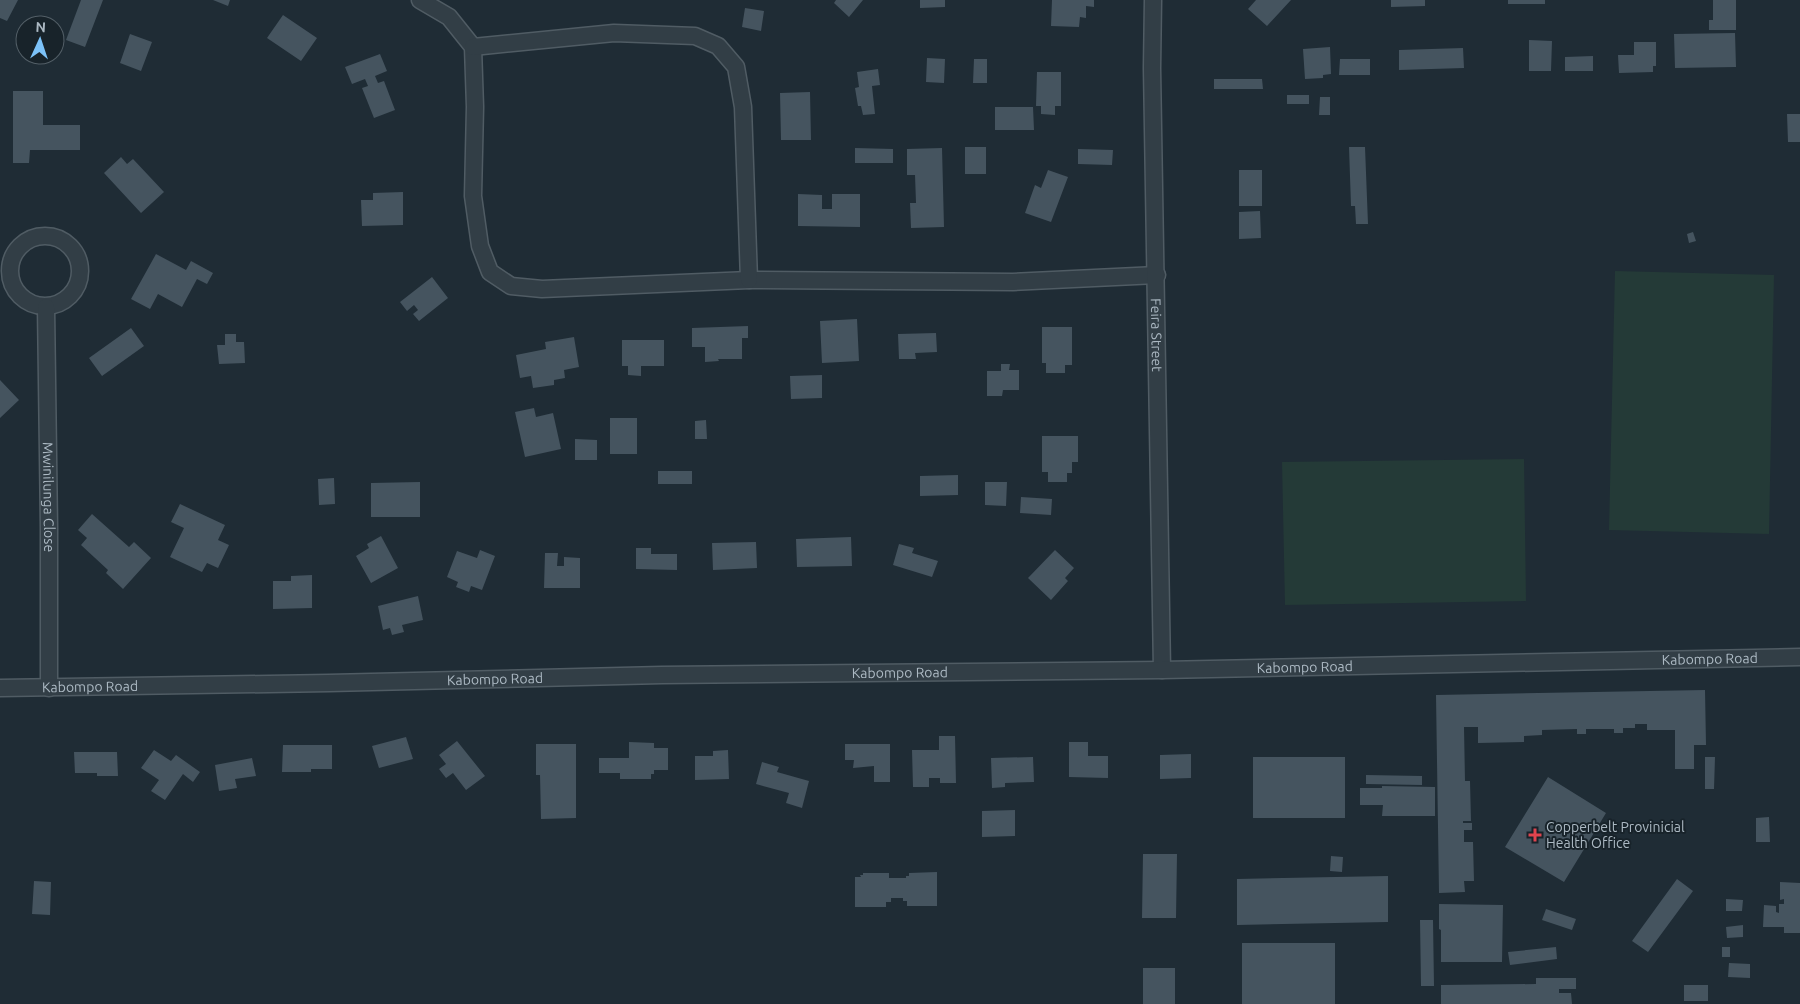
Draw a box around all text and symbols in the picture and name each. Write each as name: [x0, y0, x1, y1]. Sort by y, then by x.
north arrow: [15, 15, 65, 65]
text: N: [35, 19, 46, 35]
street label: Feira Street: [1148, 298, 1165, 372]
street label: Mwinilunga Close: [40, 442, 57, 552]
street label: Kabompo Road: [1661, 650, 1758, 668]
street label: Kabompo Road: [1257, 658, 1353, 676]
street label: Kabompo Road: [852, 664, 948, 681]
street label: Kabompo Road: [447, 670, 543, 688]
street label: Kabompo Road: [42, 678, 138, 695]
place label: Copperbelt Provinicial Health Office: [1546, 819, 1685, 851]
marker: Copperbelt Provinicial Health Office: [1528, 828, 1542, 842]

